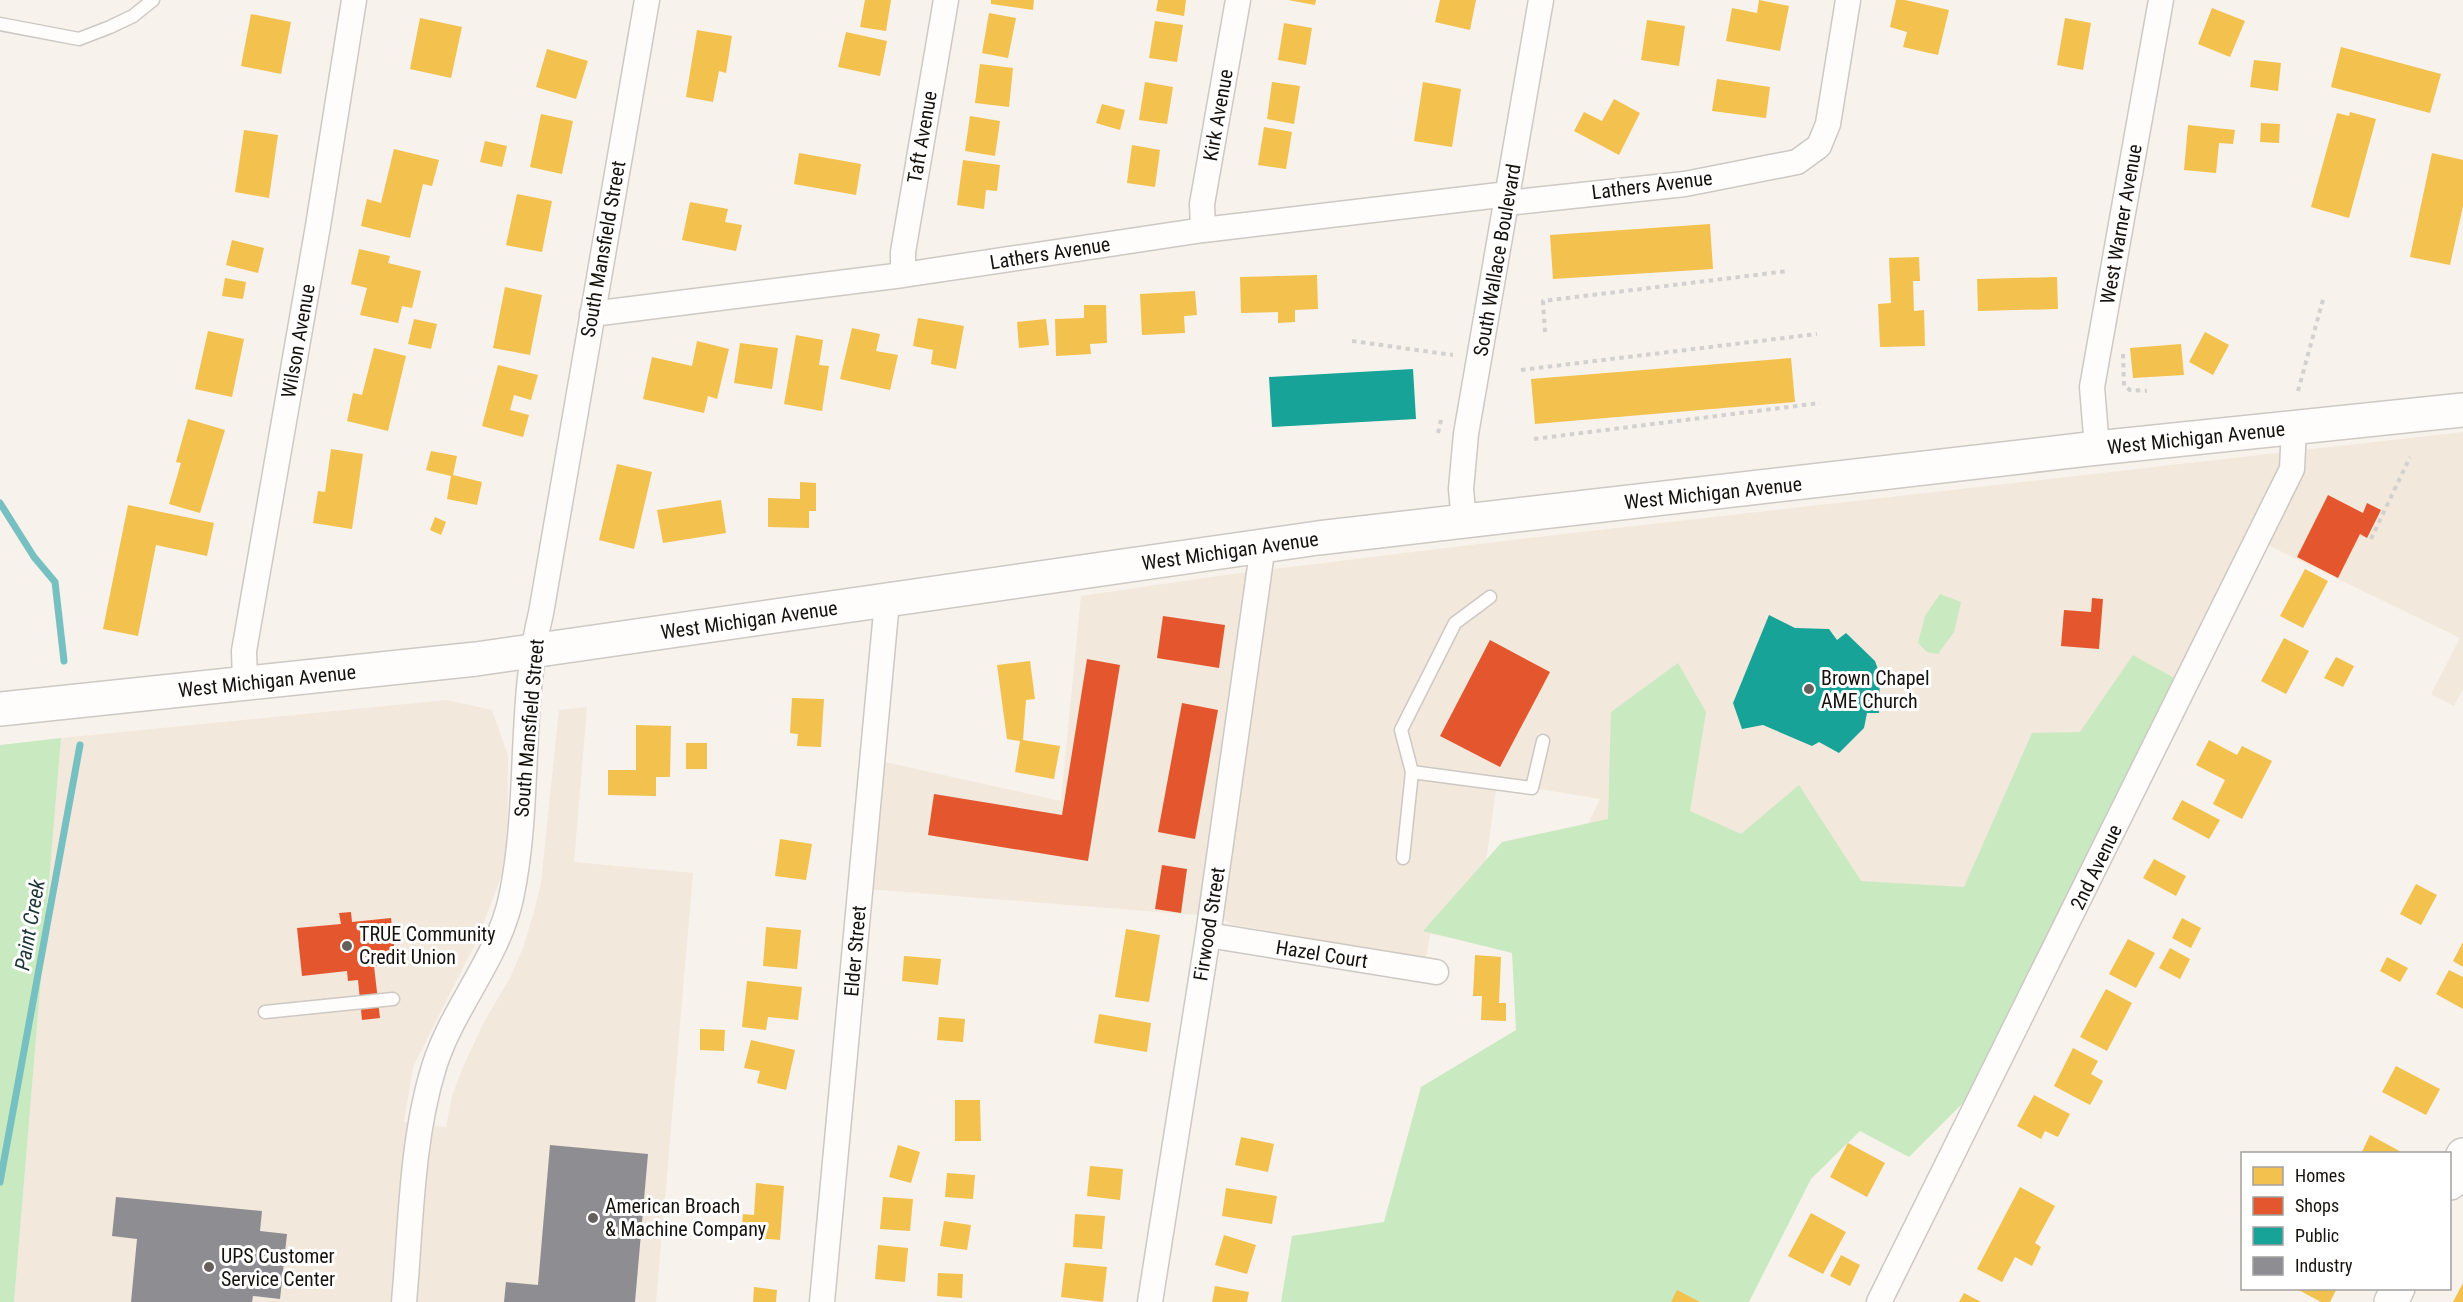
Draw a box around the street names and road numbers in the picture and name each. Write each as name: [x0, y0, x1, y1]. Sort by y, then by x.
street label: Kirk Avenue: [1198, 67, 1238, 163]
street label: Taft Avenue: [902, 89, 942, 185]
street label: West Warner Avenue: [2095, 142, 2147, 306]
street label: South Mansfield Street: [576, 159, 630, 339]
street label: South Wallace Boulevard: [1468, 162, 1526, 358]
street label: Lathers Avenue: [1590, 166, 1714, 204]
street label: Lathers Avenue: [988, 232, 1112, 274]
street label: Wilson Avenue: [276, 282, 320, 400]
street label: West Michigan Avenue: [2106, 417, 2286, 459]
street label: West Michigan Avenue: [1623, 472, 1803, 514]
street label: West Michigan Avenue: [1140, 527, 1320, 575]
street label: West Michigan Avenue: [659, 596, 839, 644]
street label: South Mansfield Street: [509, 638, 549, 818]
street label: West Michigan Avenue: [177, 660, 357, 702]
street label: 2nd Avenue: [2065, 821, 2127, 913]
street label: Firwood Street: [1188, 865, 1230, 983]
street label: Elder Street: [839, 904, 871, 998]
street label: Hazel Court: [1274, 935, 1370, 973]

